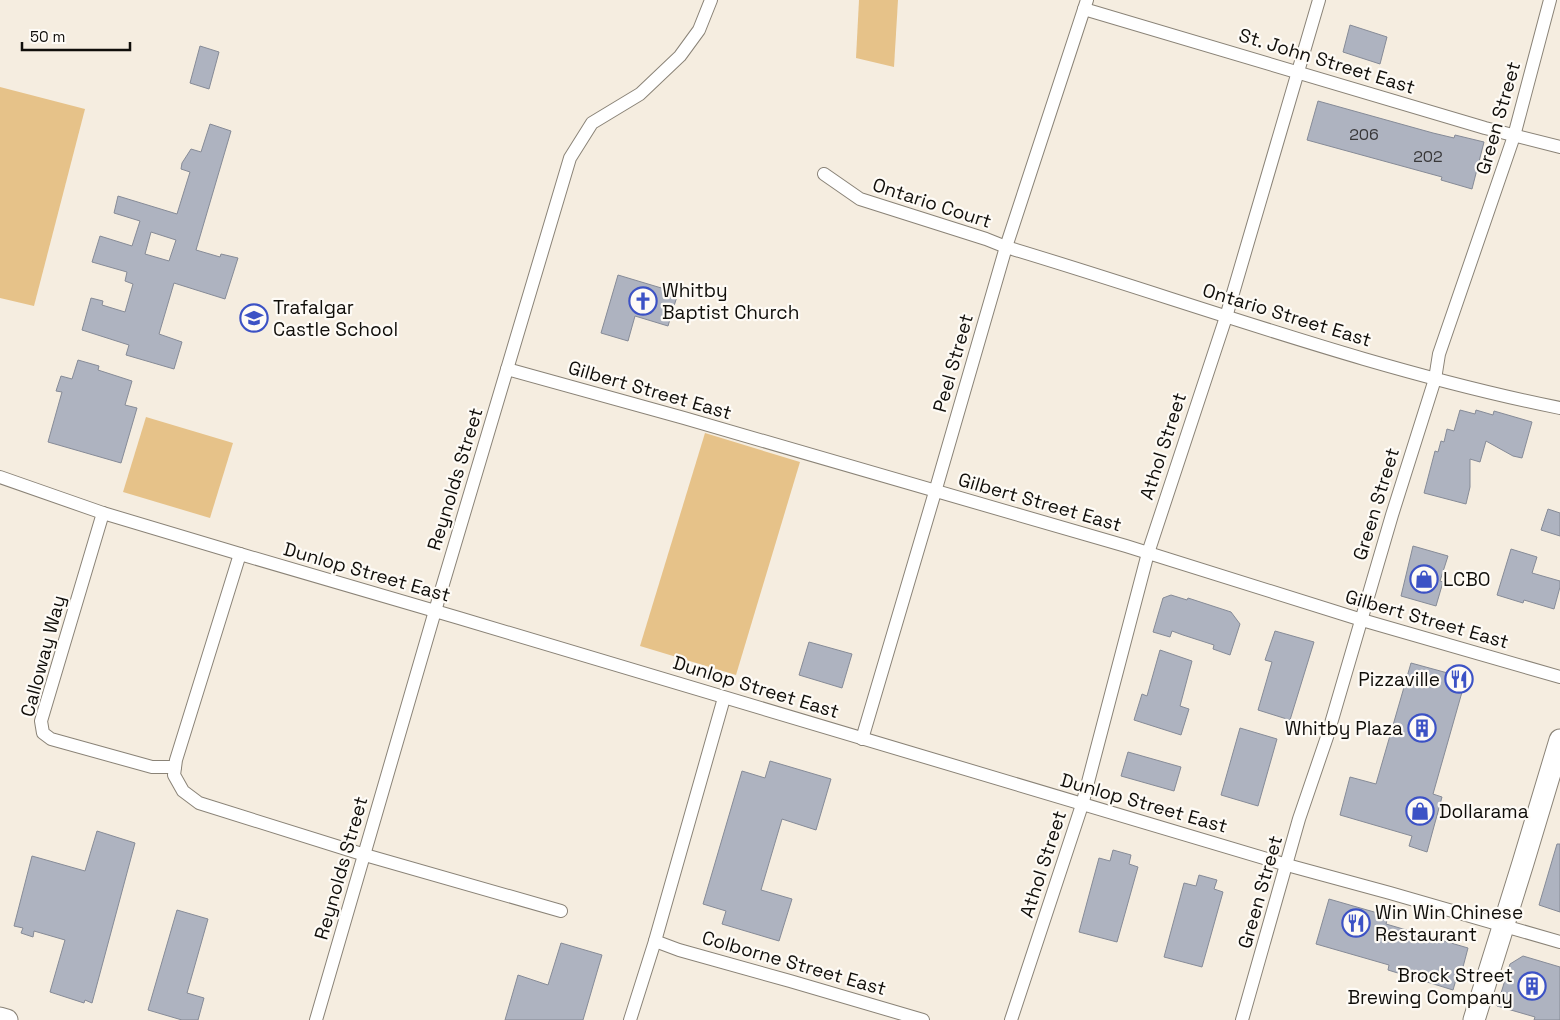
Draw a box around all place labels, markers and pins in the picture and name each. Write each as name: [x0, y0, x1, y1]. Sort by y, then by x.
place label: Whitby Baptist Church: [662, 278, 799, 325]
church icon: Whitby Baptist Church: [628, 286, 658, 316]
place label: Trafalgar Castle School: [273, 295, 398, 342]
school or university icon: Trafalgar Castle School: [239, 303, 269, 333]
shop icon: LCBO: [1409, 564, 1439, 594]
place label: LCBO: [1443, 567, 1490, 592]
restaurant icon: Pizzaville: [1444, 664, 1474, 694]
place label: Pizzaville: [1358, 667, 1440, 692]
building icon: Whitby Plaza: [1407, 713, 1437, 743]
place label: Whitby Plaza: [1285, 716, 1403, 741]
shop icon: Dollarama: [1405, 796, 1435, 826]
place label: Dollarama: [1439, 799, 1529, 824]
place label: Win Win Chinese Restaurant: [1375, 900, 1523, 947]
restaurant icon: Win Win Chinese Restaurant: [1341, 908, 1371, 938]
place label: Brock Street Brewing Company: [1347, 963, 1513, 1010]
building icon: Brock Street Brewing Company: [1517, 971, 1547, 1001]

